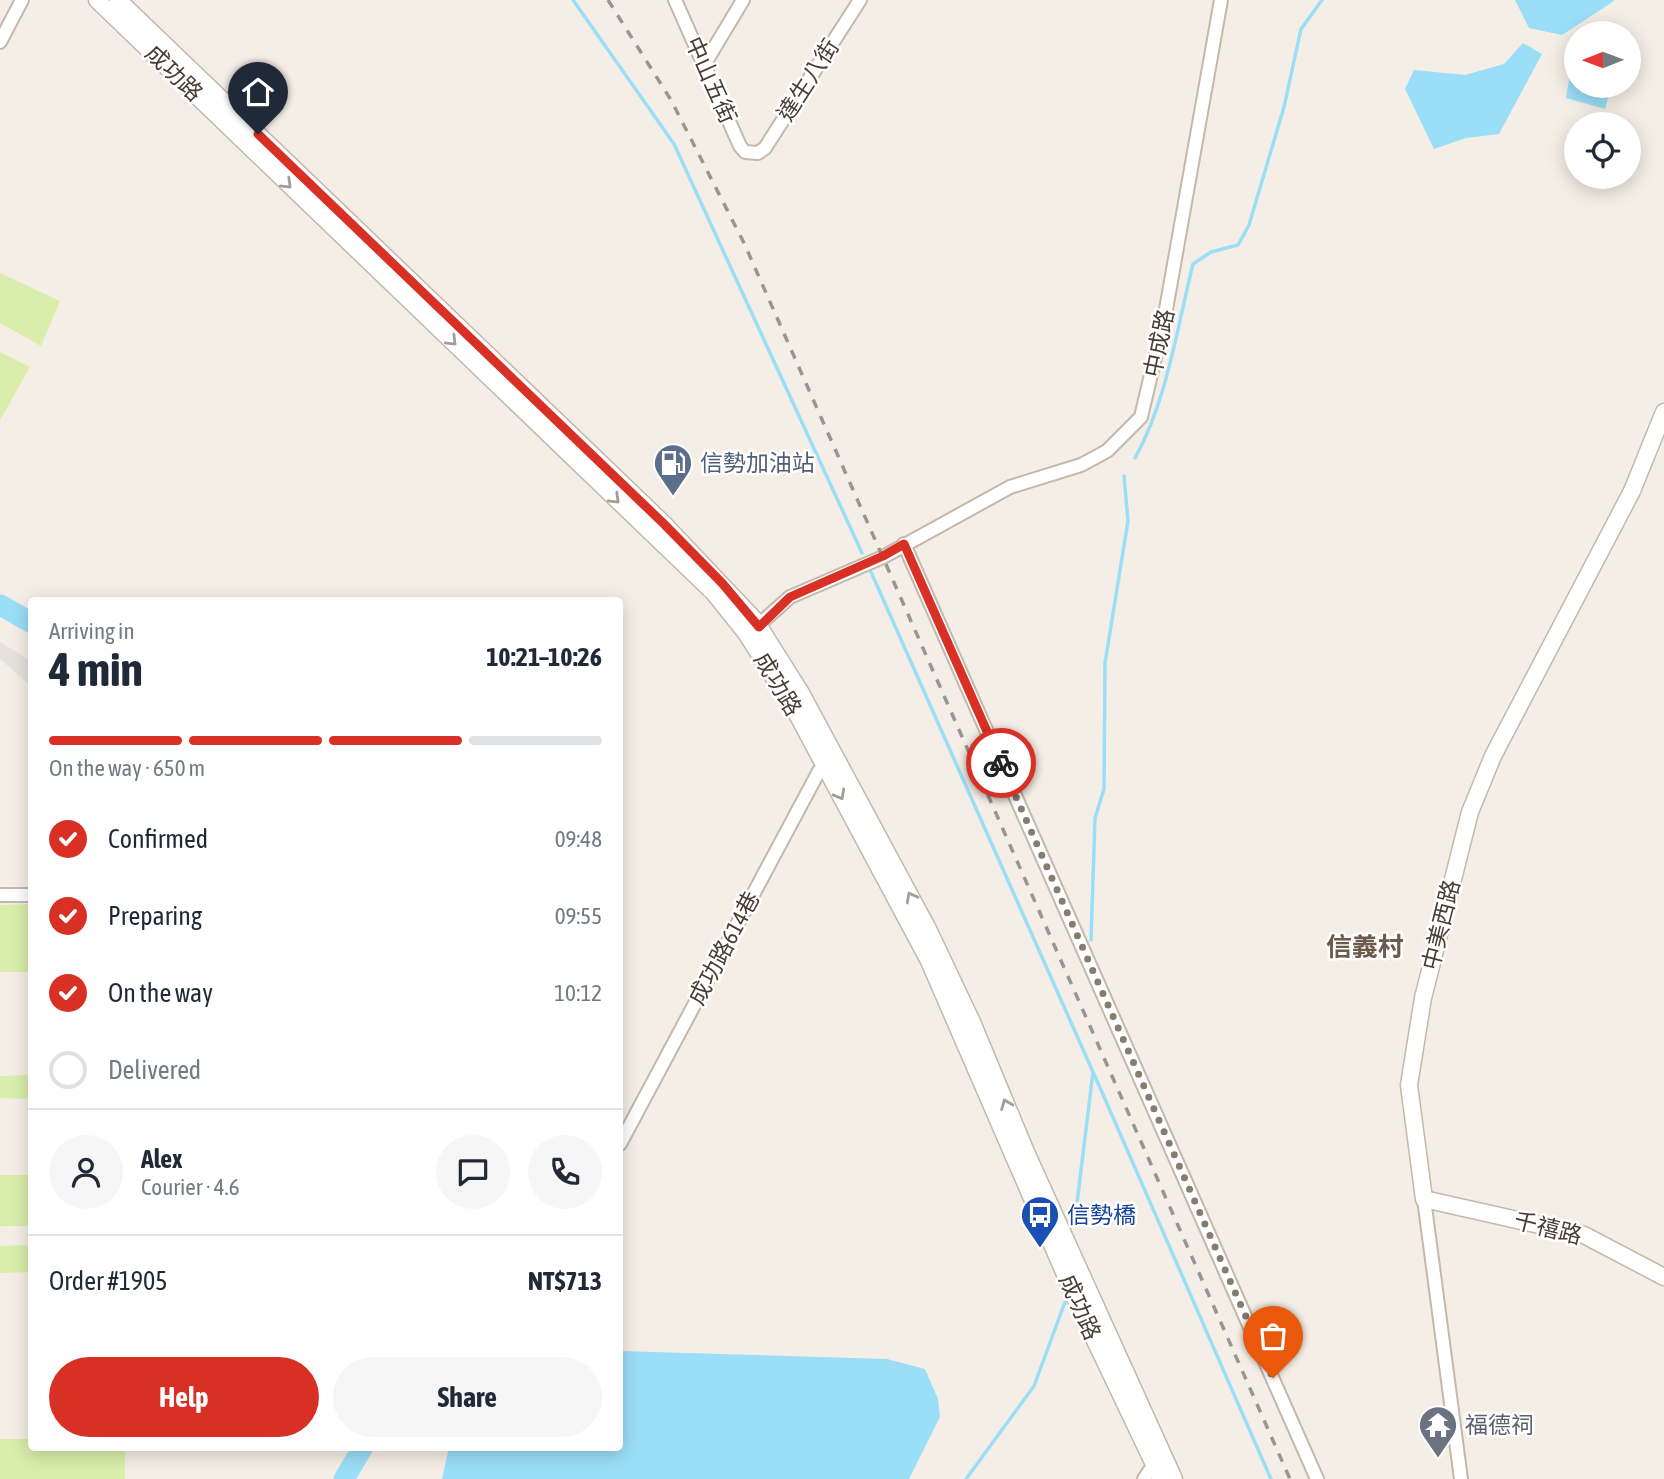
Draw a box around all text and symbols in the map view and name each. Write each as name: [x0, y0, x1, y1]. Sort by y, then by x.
north arrow: [1564, 21, 1642, 98]
map controls: [1564, 21, 1641, 189]
street label: 中山五街: [680, 33, 742, 127]
street label: 達生八街: [772, 34, 844, 126]
street label: 成功路: [140, 40, 208, 106]
pin: [228, 62, 288, 134]
icon: home: [239, 73, 277, 111]
button: locate: [1564, 112, 1641, 189]
one-way arrow: [279, 176, 291, 188]
street label: 中成路: [1139, 307, 1179, 379]
one-way arrow: [444, 332, 457, 345]
fuel station icon: 信勢加油站: [652, 442, 694, 497]
place label: 信勢加油站: [700, 450, 815, 476]
one-way arrow: [607, 490, 620, 503]
text: Arriving in: [49, 618, 135, 644]
text: 10:21–10:26: [486, 642, 602, 672]
text: 4 min: [49, 643, 143, 696]
street label: 成功路: [749, 648, 807, 720]
courier: [966, 728, 1036, 798]
icon: bike: [982, 744, 1020, 782]
text: On the way · 650 m: [49, 755, 205, 781]
one-way arrow: [832, 787, 845, 800]
icon: check: [49, 820, 87, 858]
text: Confirmed: [108, 824, 208, 854]
text: 09:48: [555, 826, 602, 852]
street label: 中美西路: [1417, 877, 1465, 973]
street label: 成功路614巷: [683, 887, 765, 1009]
one-way arrow: [906, 892, 919, 904]
icon: check: [49, 897, 87, 935]
text: Preparing: [108, 901, 202, 931]
text: 09:55: [555, 903, 602, 929]
district label: 信義村: [1326, 932, 1404, 962]
icon: check: [49, 974, 87, 1012]
text: On the way: [108, 978, 213, 1008]
text: 10:12: [554, 980, 602, 1006]
text: Delivered: [108, 1055, 201, 1085]
one-way arrow: [1000, 1098, 1014, 1110]
button: person: [49, 1135, 123, 1209]
button: chat: [436, 1135, 510, 1209]
button: phone: [528, 1135, 602, 1209]
text: Alex: [141, 1144, 182, 1174]
text: Courier · 4.6: [141, 1174, 240, 1200]
bus stop icon: 信勢橋: [1019, 1194, 1061, 1249]
place label: 信勢橋: [1067, 1202, 1136, 1228]
street label: 千禧路: [1511, 1207, 1585, 1249]
text: Order #1905: [49, 1266, 168, 1296]
text: NT$713: [528, 1266, 602, 1296]
street label: 成功路: [1054, 1270, 1106, 1344]
pin: [1243, 1306, 1303, 1378]
icon: bag: [1254, 1317, 1292, 1355]
button: Help: [49, 1357, 319, 1437]
button: Share: [333, 1357, 602, 1437]
temple icon: 福德祠: [1417, 1404, 1459, 1459]
place label: 福德祠: [1465, 1412, 1534, 1438]

